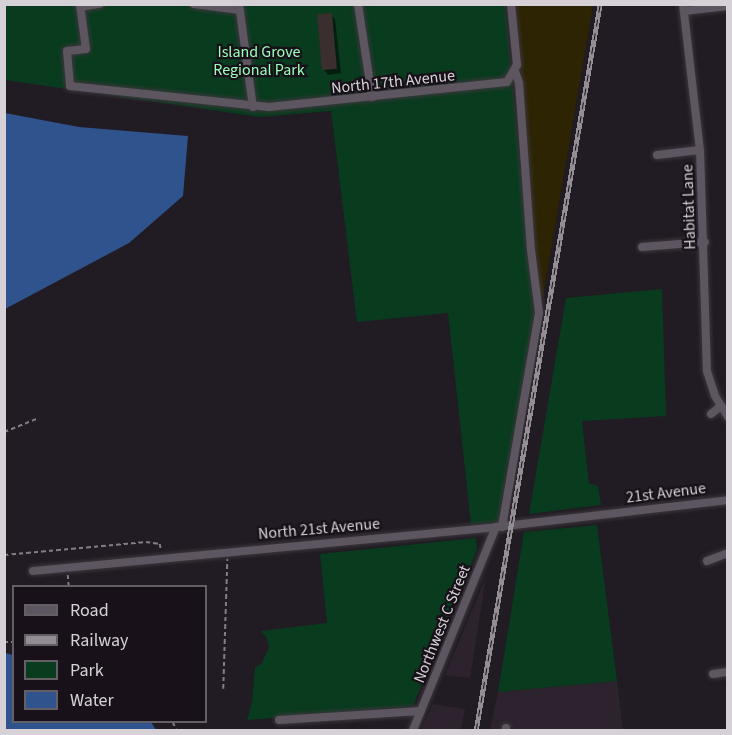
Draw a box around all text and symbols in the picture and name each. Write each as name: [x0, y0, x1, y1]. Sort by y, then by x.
park label: Island Grove Regional Park: [213, 42, 305, 80]
street label: North 17th Avenue: [330, 66, 456, 98]
street label: Habitat Lane: [678, 164, 700, 250]
street label: 21st Avenue: [625, 479, 707, 507]
street label: North 21st Avenue: [257, 514, 381, 544]
street label: Northwest C Street: [410, 562, 474, 686]
legend: [12, 585, 207, 723]
text: Road: [70, 598, 109, 623]
text: Railway: [70, 628, 129, 653]
text: Park: [70, 658, 104, 683]
text: Water: [70, 688, 114, 713]

